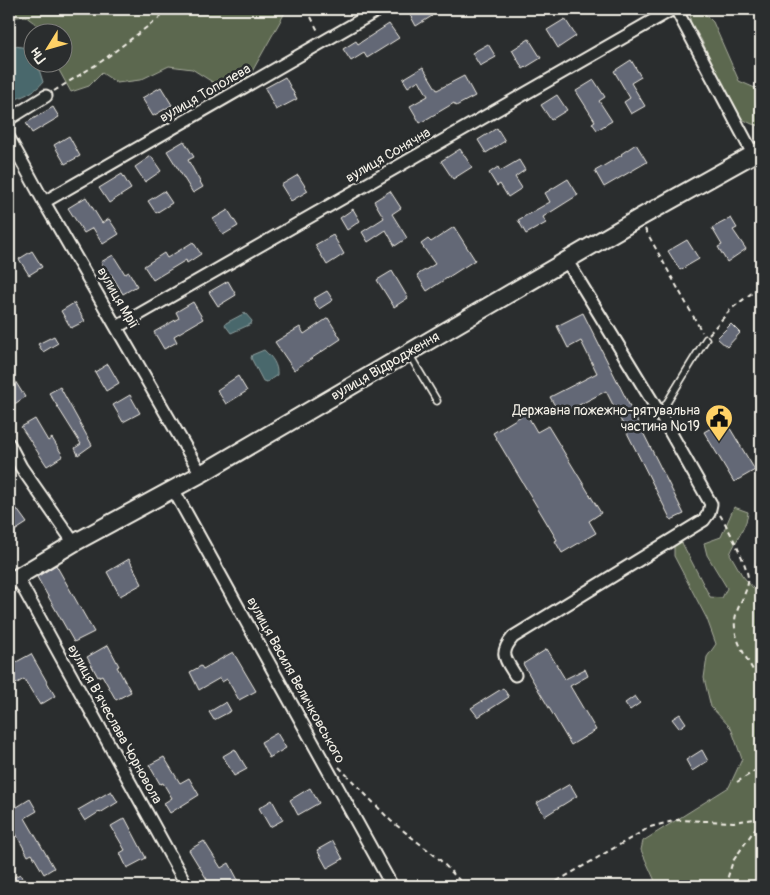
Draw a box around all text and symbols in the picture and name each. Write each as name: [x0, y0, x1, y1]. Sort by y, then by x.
north arrow: [22, 22, 72, 72]
text: Пн: [27, 44, 49, 67]
street label: вулиця Тополева: [156, 60, 254, 126]
street label: вулиця Сонячна: [343, 124, 433, 186]
street label: вулиця Мрії: [93, 264, 143, 332]
street label: вулиця Відродження: [328, 328, 442, 404]
place label: Державна пожежно-рятувальна частина №19: [511, 402, 700, 435]
public building icon: Державна пожежно-рятувальна частина №19: [704, 403, 734, 442]
street label: вулиця Василя Величковського: [243, 594, 349, 766]
street label: вулиця Вʼячеслава Чорновола: [64, 641, 166, 807]

